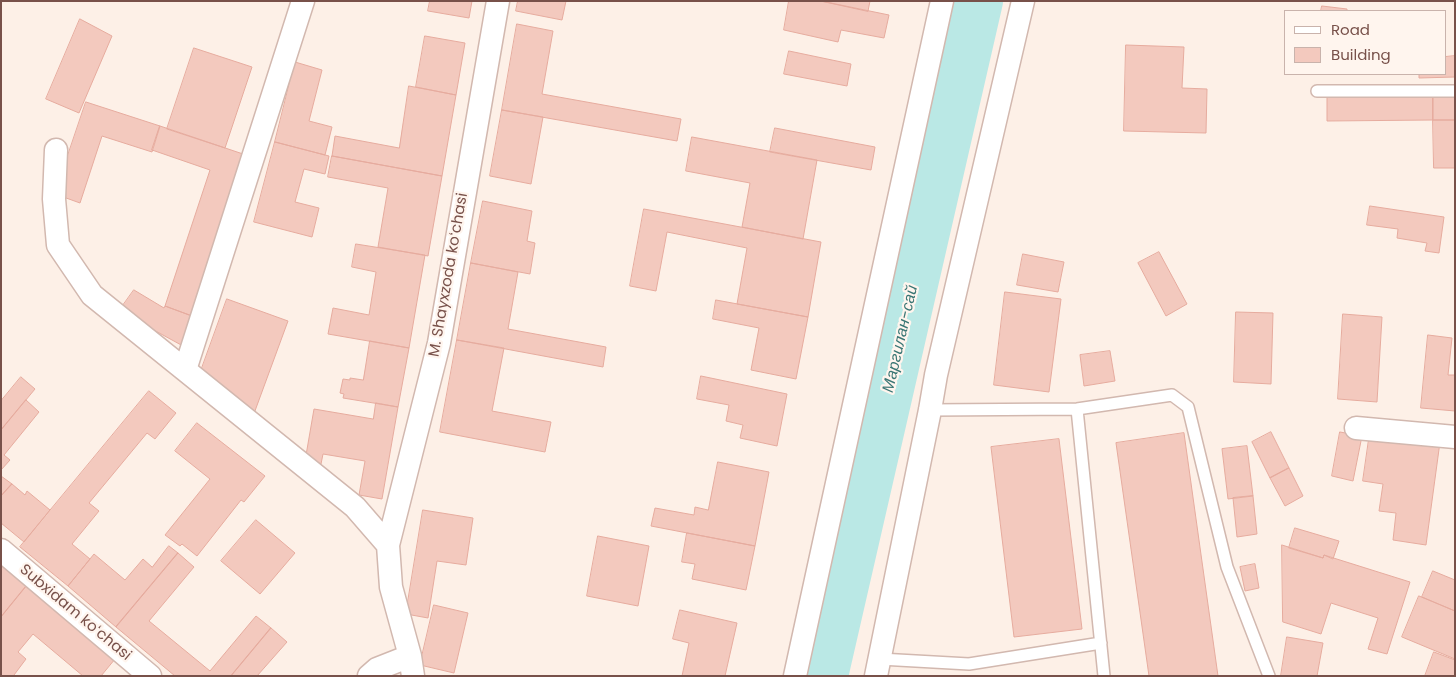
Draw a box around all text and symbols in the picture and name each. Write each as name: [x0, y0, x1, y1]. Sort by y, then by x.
legend: [1284, 10, 1446, 75]
text: Road: [1331, 19, 1370, 40]
text: Building: [1331, 44, 1391, 65]
street label: M. Shayxzoda koʻchasi: [426, 192, 472, 358]
water label: Маргилан-сай: [879, 284, 923, 394]
street label: Subxidam koʻchasi: [16, 561, 134, 665]

